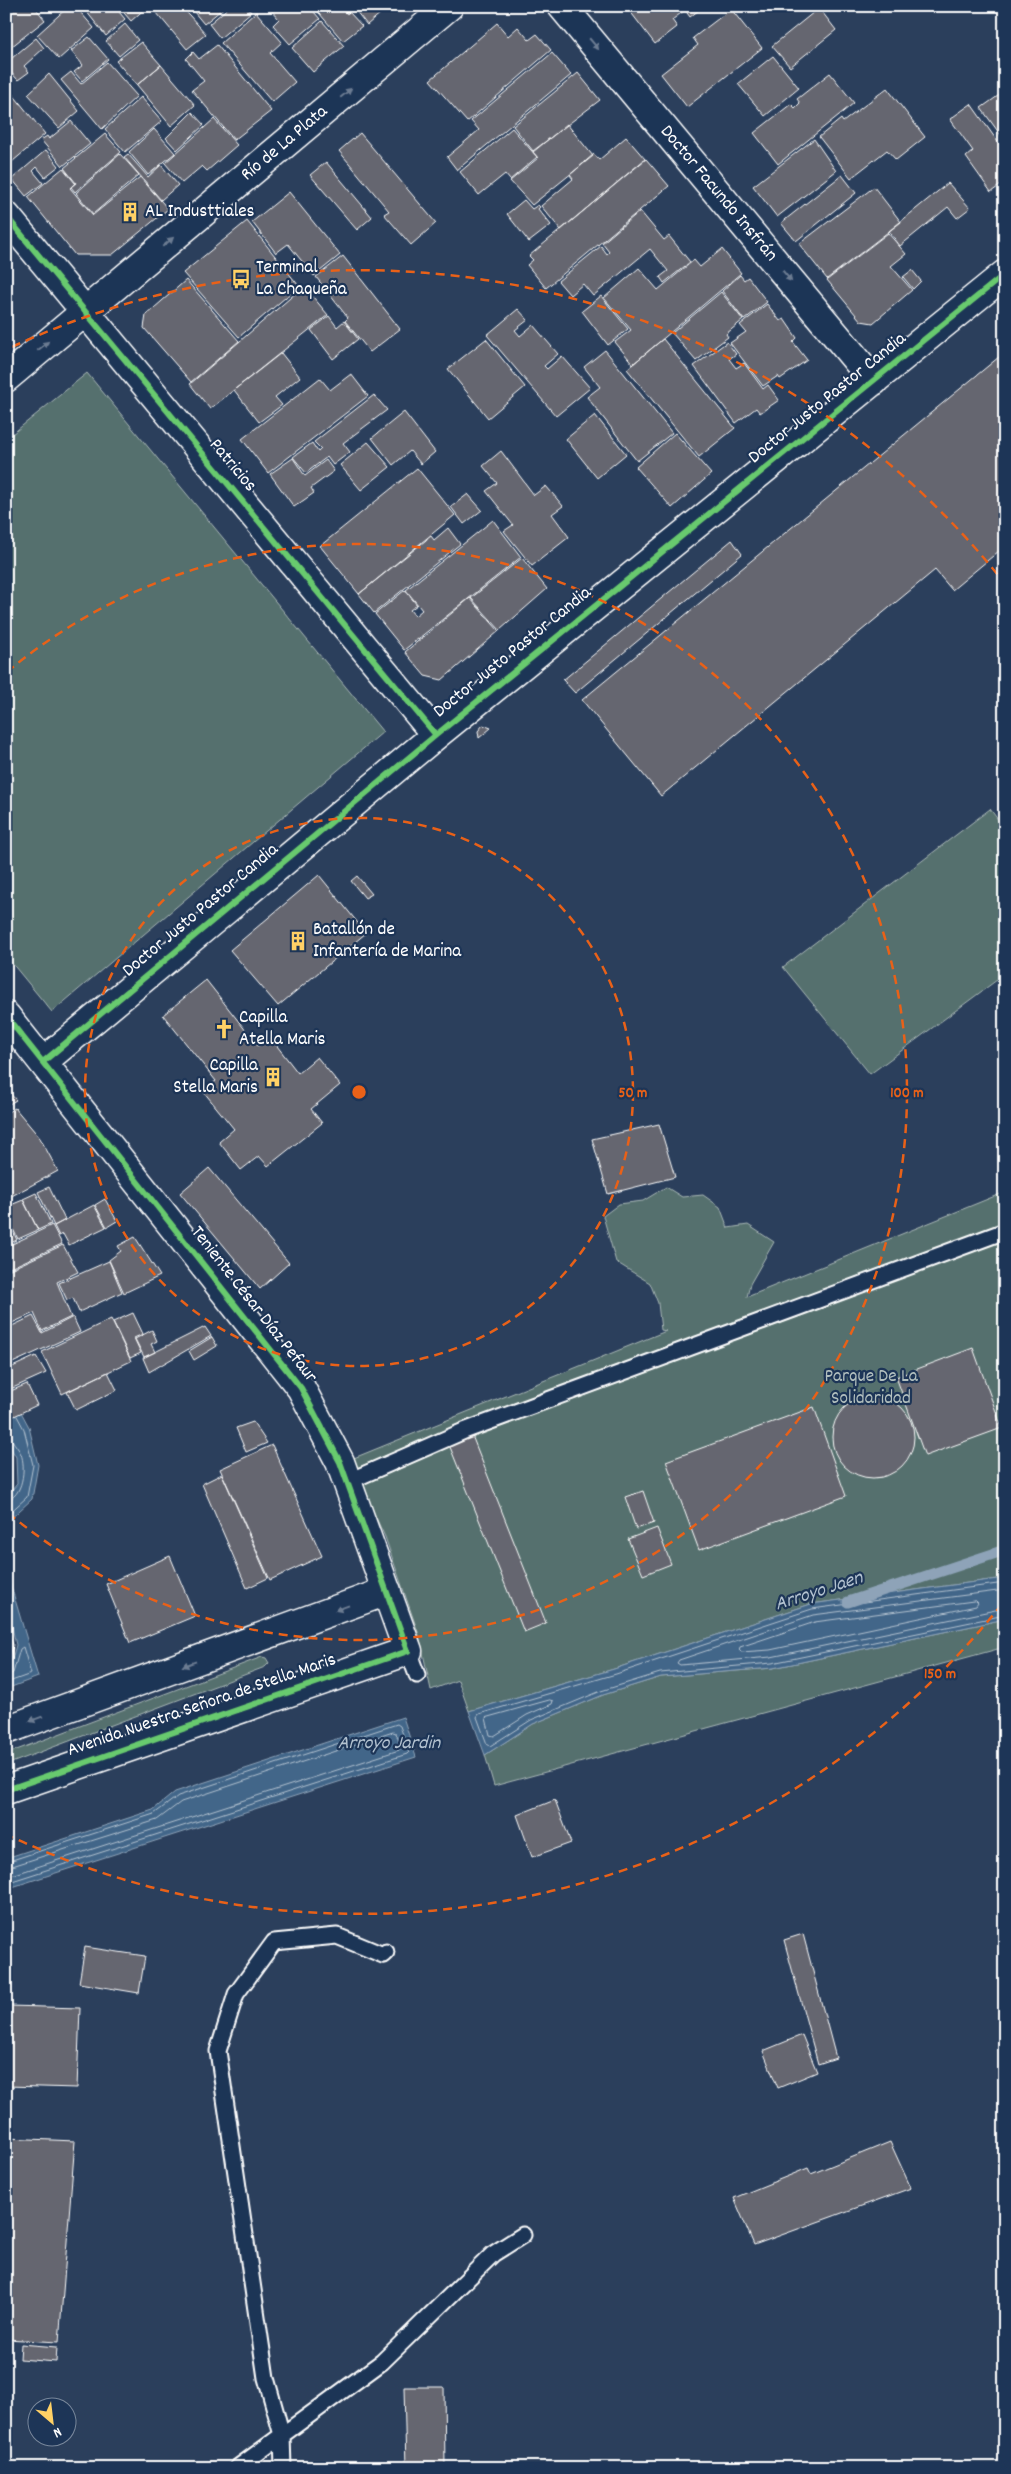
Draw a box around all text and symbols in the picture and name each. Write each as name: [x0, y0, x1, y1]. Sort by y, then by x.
one-way arrow: [588, 37, 599, 50]
one-way arrow: [339, 87, 352, 98]
street label: Río de La Plata: [236, 99, 335, 188]
street label: Doctor Facundo Insfrán: [653, 120, 783, 268]
place label: AL Industtiales: [145, 199, 255, 226]
building icon: AL Industtiales: [119, 201, 141, 223]
one-way arrow: [161, 236, 174, 247]
place label: Terminal La Chaqueña: [256, 255, 348, 304]
bus stop icon: Terminal La Chaqueña: [230, 268, 252, 290]
one-way arrow: [781, 270, 793, 282]
street label: Doctor Justo Pastor Candia: [743, 326, 914, 471]
one-way arrow: [37, 341, 50, 352]
street label: Patricios: [202, 433, 262, 499]
street label: Doctor Justo Pastor Candia: [428, 580, 599, 725]
street label: Doctor Justo Pastor Candia: [117, 837, 286, 984]
place label: Batallón de Infantería de Marina: [313, 917, 462, 966]
building icon: Batallón de Infantería de Marina: [287, 930, 309, 952]
place label: Capilla Atella Maris: [239, 1005, 326, 1054]
church icon: Capilla Atella Maris: [213, 1018, 235, 1040]
place label: Capilla Stella Maris: [173, 1053, 259, 1102]
building icon: Capilla Stella Maris: [262, 1066, 284, 1088]
centre of rings: [350, 1083, 368, 1101]
text: 50 m: [619, 1083, 647, 1105]
text: 100 m: [890, 1083, 924, 1105]
street label: Teniente César Díaz Pefaur: [183, 1221, 323, 1389]
park label: Parque De La Solidaridad: [824, 1364, 919, 1413]
water label: Arroyo Jaen: [771, 1564, 867, 1619]
one-way arrow: [334, 1605, 349, 1612]
street label: Avenida Nuestra Señora de Stella Maris: [64, 1647, 340, 1765]
one-way arrow: [181, 1660, 196, 1668]
text: 150 m: [924, 1664, 956, 1686]
one-way arrow: [28, 1715, 43, 1723]
water label: Arroyo Jardin: [338, 1730, 441, 1758]
north arrow: [28, 2396, 78, 2446]
text: N: [49, 2421, 65, 2442]

